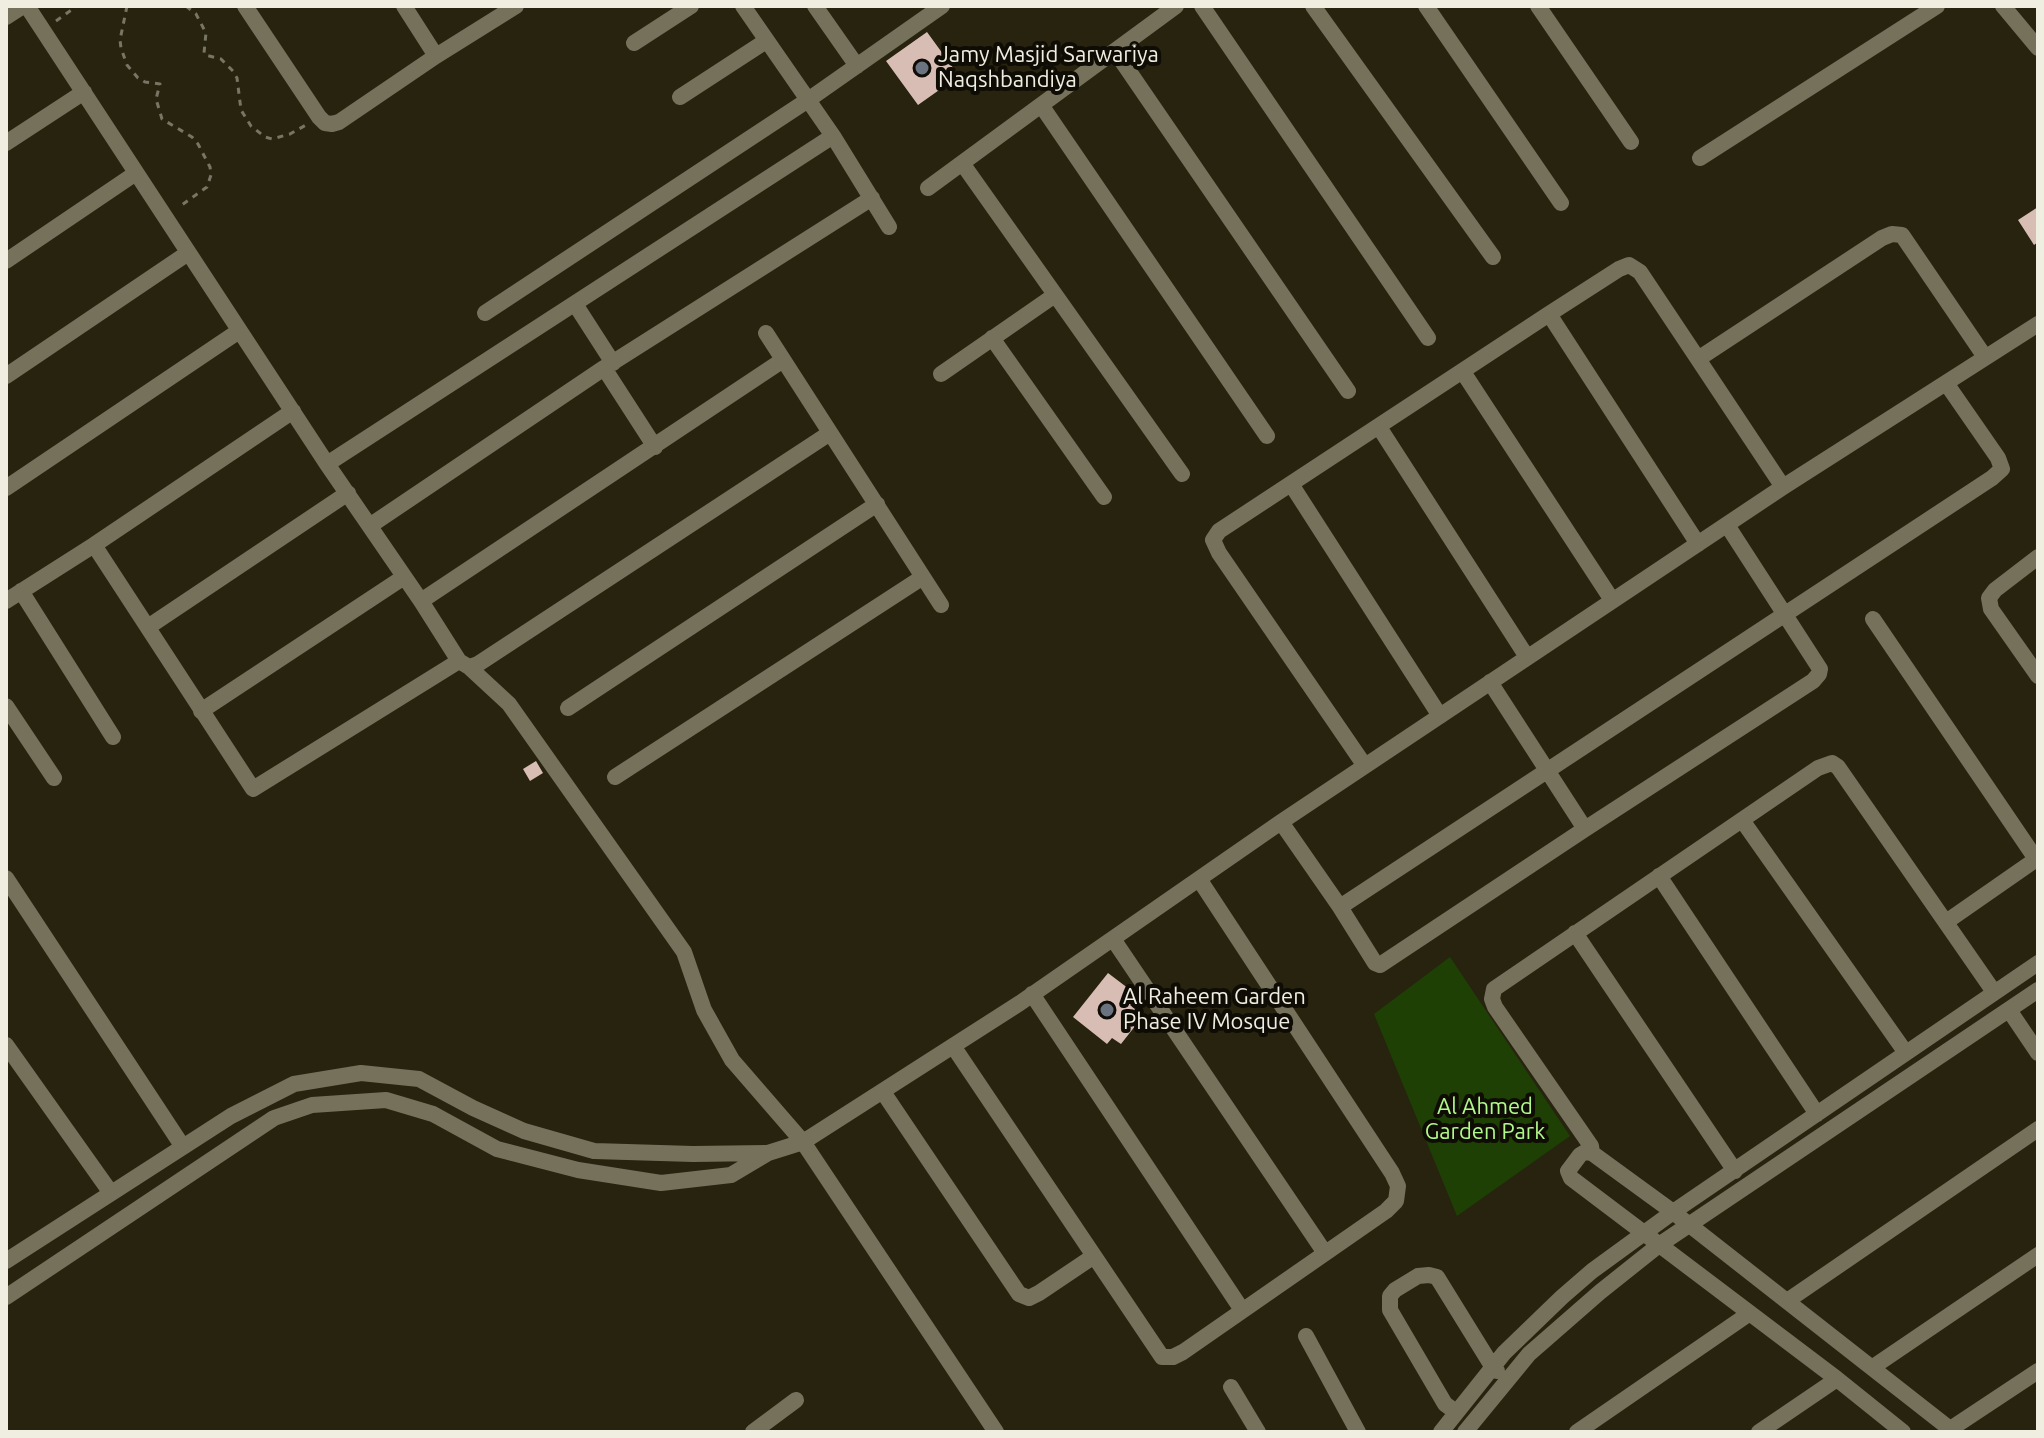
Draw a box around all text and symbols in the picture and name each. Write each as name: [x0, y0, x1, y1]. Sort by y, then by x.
place label: Jamy Masjid Sarwariya Naqshbandiya: [938, 42, 1159, 94]
marker: Jamy Masjid Sarwariya Naqshbandiya: [913, 59, 931, 77]
place label: Al Raheem Garden Phase IV Mosque: [1123, 984, 1306, 1036]
marker: Al Raheem Garden Phase IV Mosque: [1098, 1001, 1116, 1019]
park label: Al Ahmed Garden Park: [1425, 1094, 1545, 1146]

